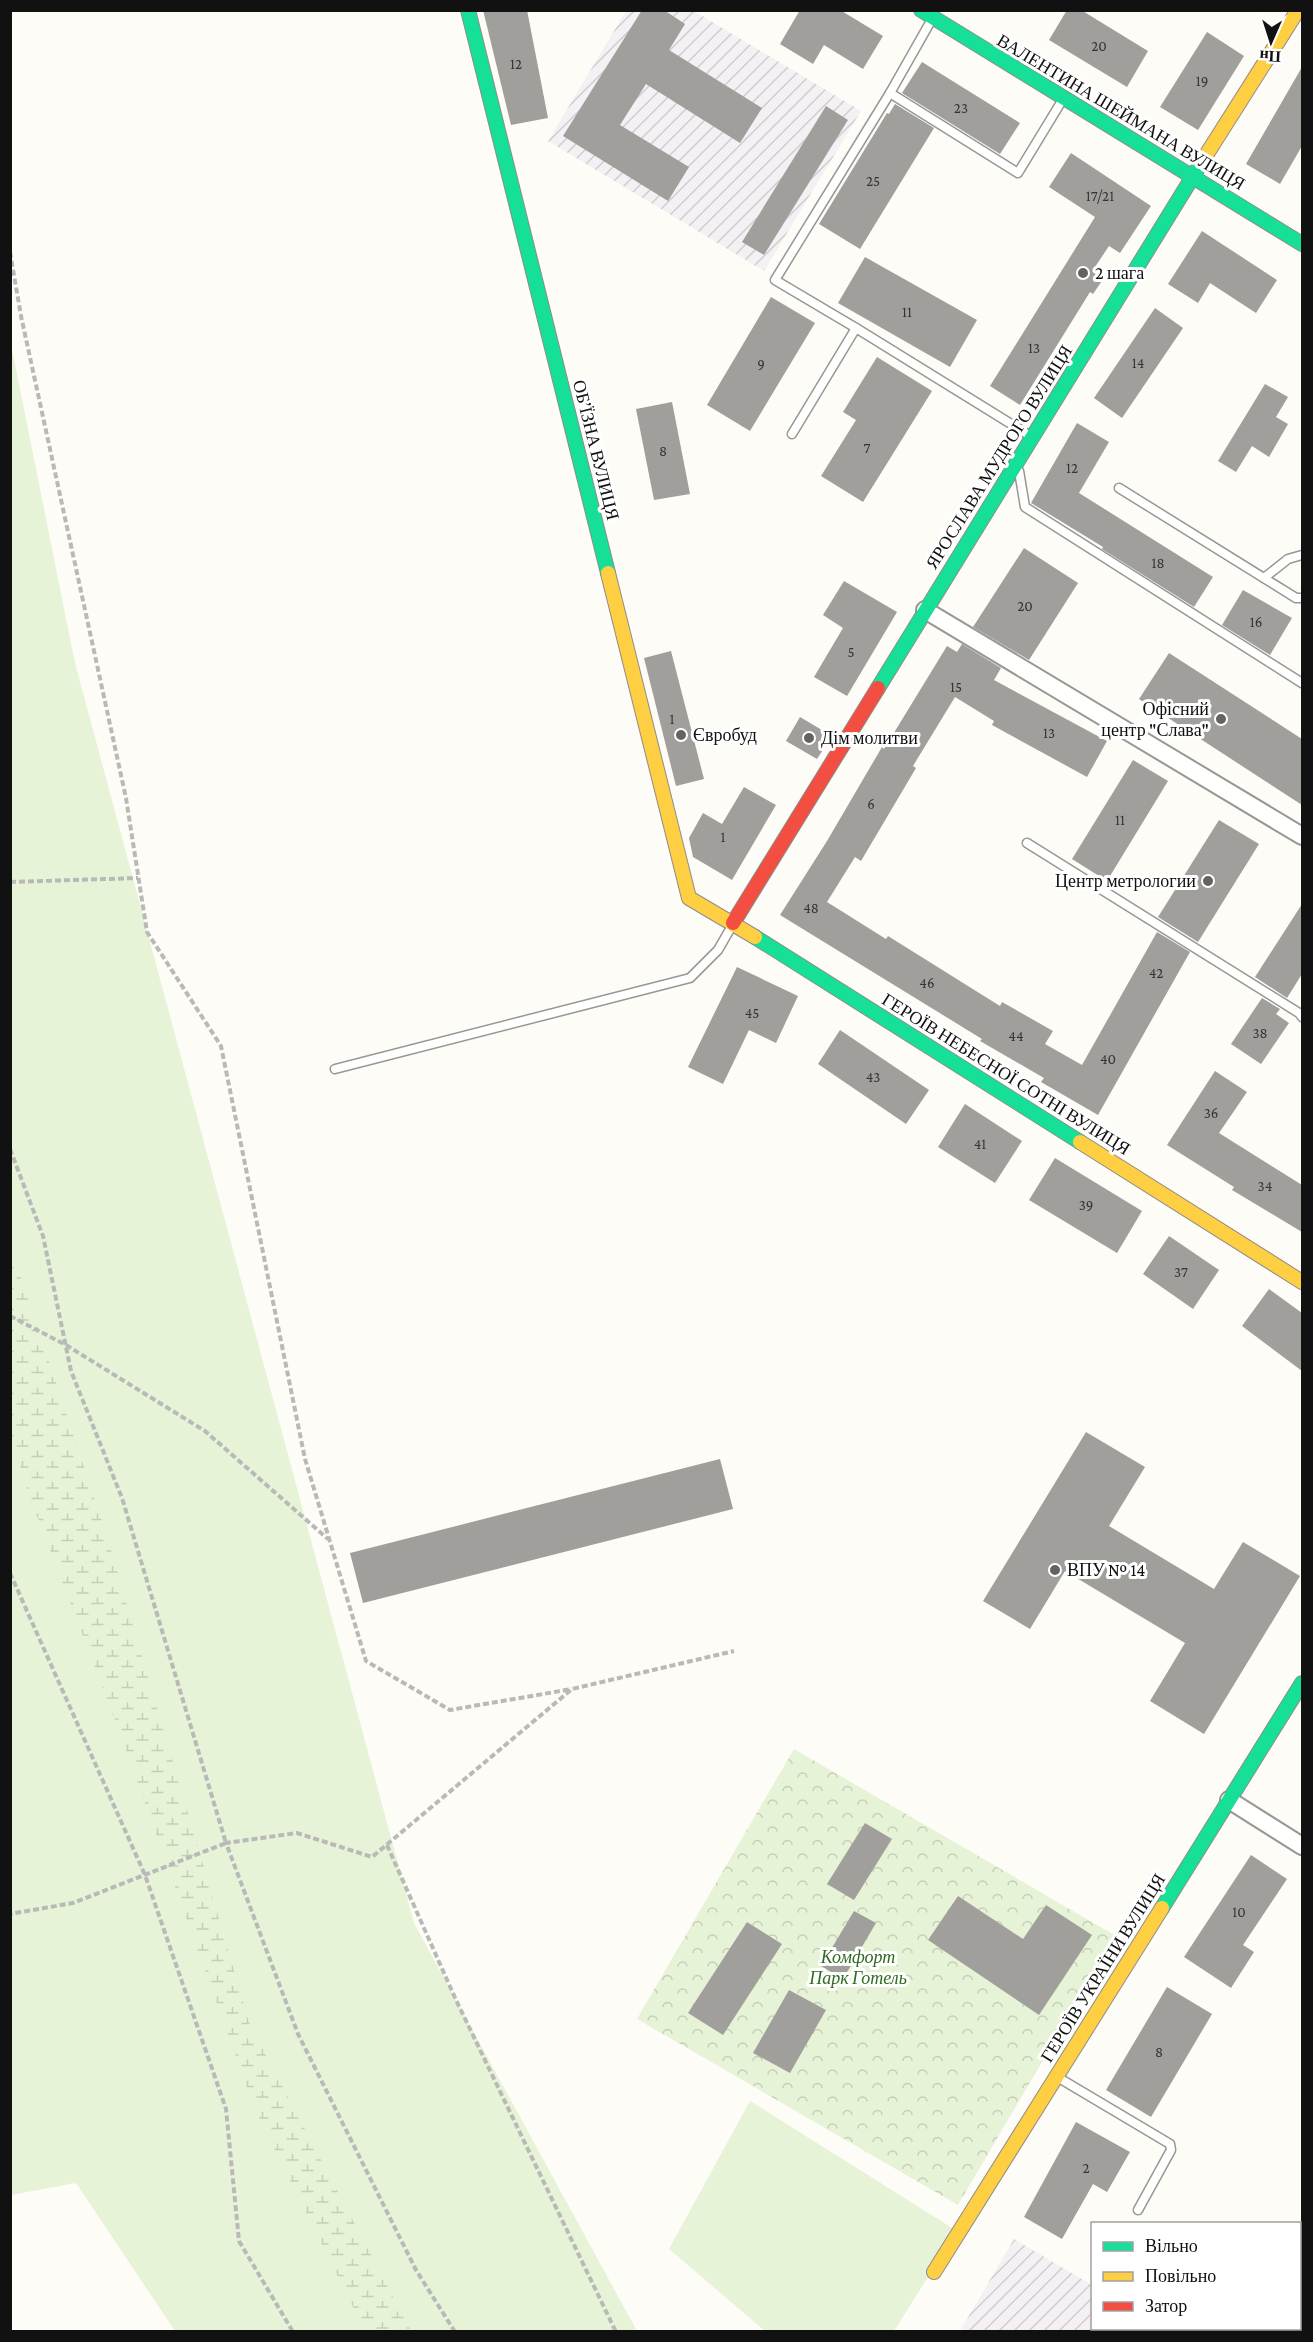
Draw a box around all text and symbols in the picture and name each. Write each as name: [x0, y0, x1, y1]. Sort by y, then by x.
north arrow: [1241, 12, 1301, 72]
street label: ВАЛЕНТИНА ШЕЙМАНА ВУЛИЦЯ: [994, 30, 1248, 194]
house number: 20: [1091, 38, 1107, 54]
text: Пн: [1259, 47, 1282, 66]
house number: 12: [510, 56, 522, 72]
house number: 19: [1196, 73, 1208, 89]
house number: 23: [954, 100, 968, 116]
house number: 25: [866, 173, 880, 189]
house number: 17/21: [1086, 188, 1114, 204]
place label: 2 шага: [1095, 263, 1144, 283]
marker: 2 шага: [1076, 266, 1090, 280]
house number: 11: [902, 304, 912, 320]
house number: 13: [1028, 340, 1040, 356]
street label: ЯРОСЛАВА МУДРОГО ВУЛИЦЯ: [922, 342, 1076, 572]
house number: 14: [1132, 355, 1144, 371]
house number: 9: [757, 356, 765, 372]
street label: ОБ’ЇЗНА ВУЛИЦЯ: [569, 378, 623, 522]
house number: 7: [864, 440, 871, 456]
house number: 8: [659, 443, 667, 459]
house number: 12: [1066, 460, 1078, 476]
house number: 18: [1151, 555, 1165, 571]
house number: 20: [1017, 598, 1033, 614]
house number: 16: [1250, 614, 1262, 630]
house number: 5: [847, 644, 855, 660]
house number: 15: [950, 679, 962, 695]
place label: Офісний центр "Слава": [1101, 699, 1209, 740]
house number: 1: [670, 711, 675, 727]
marker: Офісний центр "Слава": [1214, 712, 1228, 726]
place label: Євробуд: [693, 725, 757, 745]
house number: 13: [1043, 725, 1055, 741]
marker: Євробуд: [674, 728, 688, 742]
place label: Дім молитви: [821, 728, 918, 748]
marker: Дім молитви: [802, 731, 816, 745]
house number: 6: [867, 796, 875, 812]
house number: 11: [1115, 812, 1125, 828]
house number: 1: [721, 829, 726, 845]
place label: Центр метрологии: [1055, 871, 1196, 891]
marker: Центр метрологии: [1201, 874, 1215, 888]
house number: 48: [803, 900, 819, 916]
house number: 42: [1149, 965, 1163, 981]
house number: 46: [919, 975, 935, 991]
street label: ГЕРОЇВ НЕБЕСНОЇ СОТНІ ВУЛИЦЯ: [878, 989, 1134, 1159]
house number: 45: [745, 1005, 759, 1021]
house number: 38: [1252, 1025, 1268, 1041]
house number: 44: [1008, 1028, 1024, 1044]
house number: 40: [1100, 1051, 1116, 1067]
house number: 43: [866, 1069, 880, 1085]
house number: 36: [1204, 1105, 1218, 1121]
house number: 41: [974, 1136, 986, 1152]
house number: 34: [1258, 1178, 1272, 1194]
house number: 39: [1079, 1197, 1093, 1213]
house number: 37: [1174, 1264, 1188, 1280]
place label: ВПУ № 14: [1067, 1560, 1146, 1580]
marker: ВПУ № 14: [1048, 1563, 1062, 1577]
street label: ГЕРОЇВ УКРАЇНИ ВУЛИЦЯ: [1037, 1870, 1169, 2066]
house number: 10: [1232, 1904, 1246, 1920]
park label: Комфорт Парк Готель: [808, 1947, 907, 1988]
house number: 8: [1155, 2044, 1163, 2060]
house number: 2: [1082, 2160, 1090, 2176]
legend: [1091, 2222, 1301, 2330]
text: Вільно: [1145, 2236, 1198, 2256]
text: Повільно: [1145, 2266, 1216, 2286]
text: Затор: [1145, 2296, 1187, 2316]

